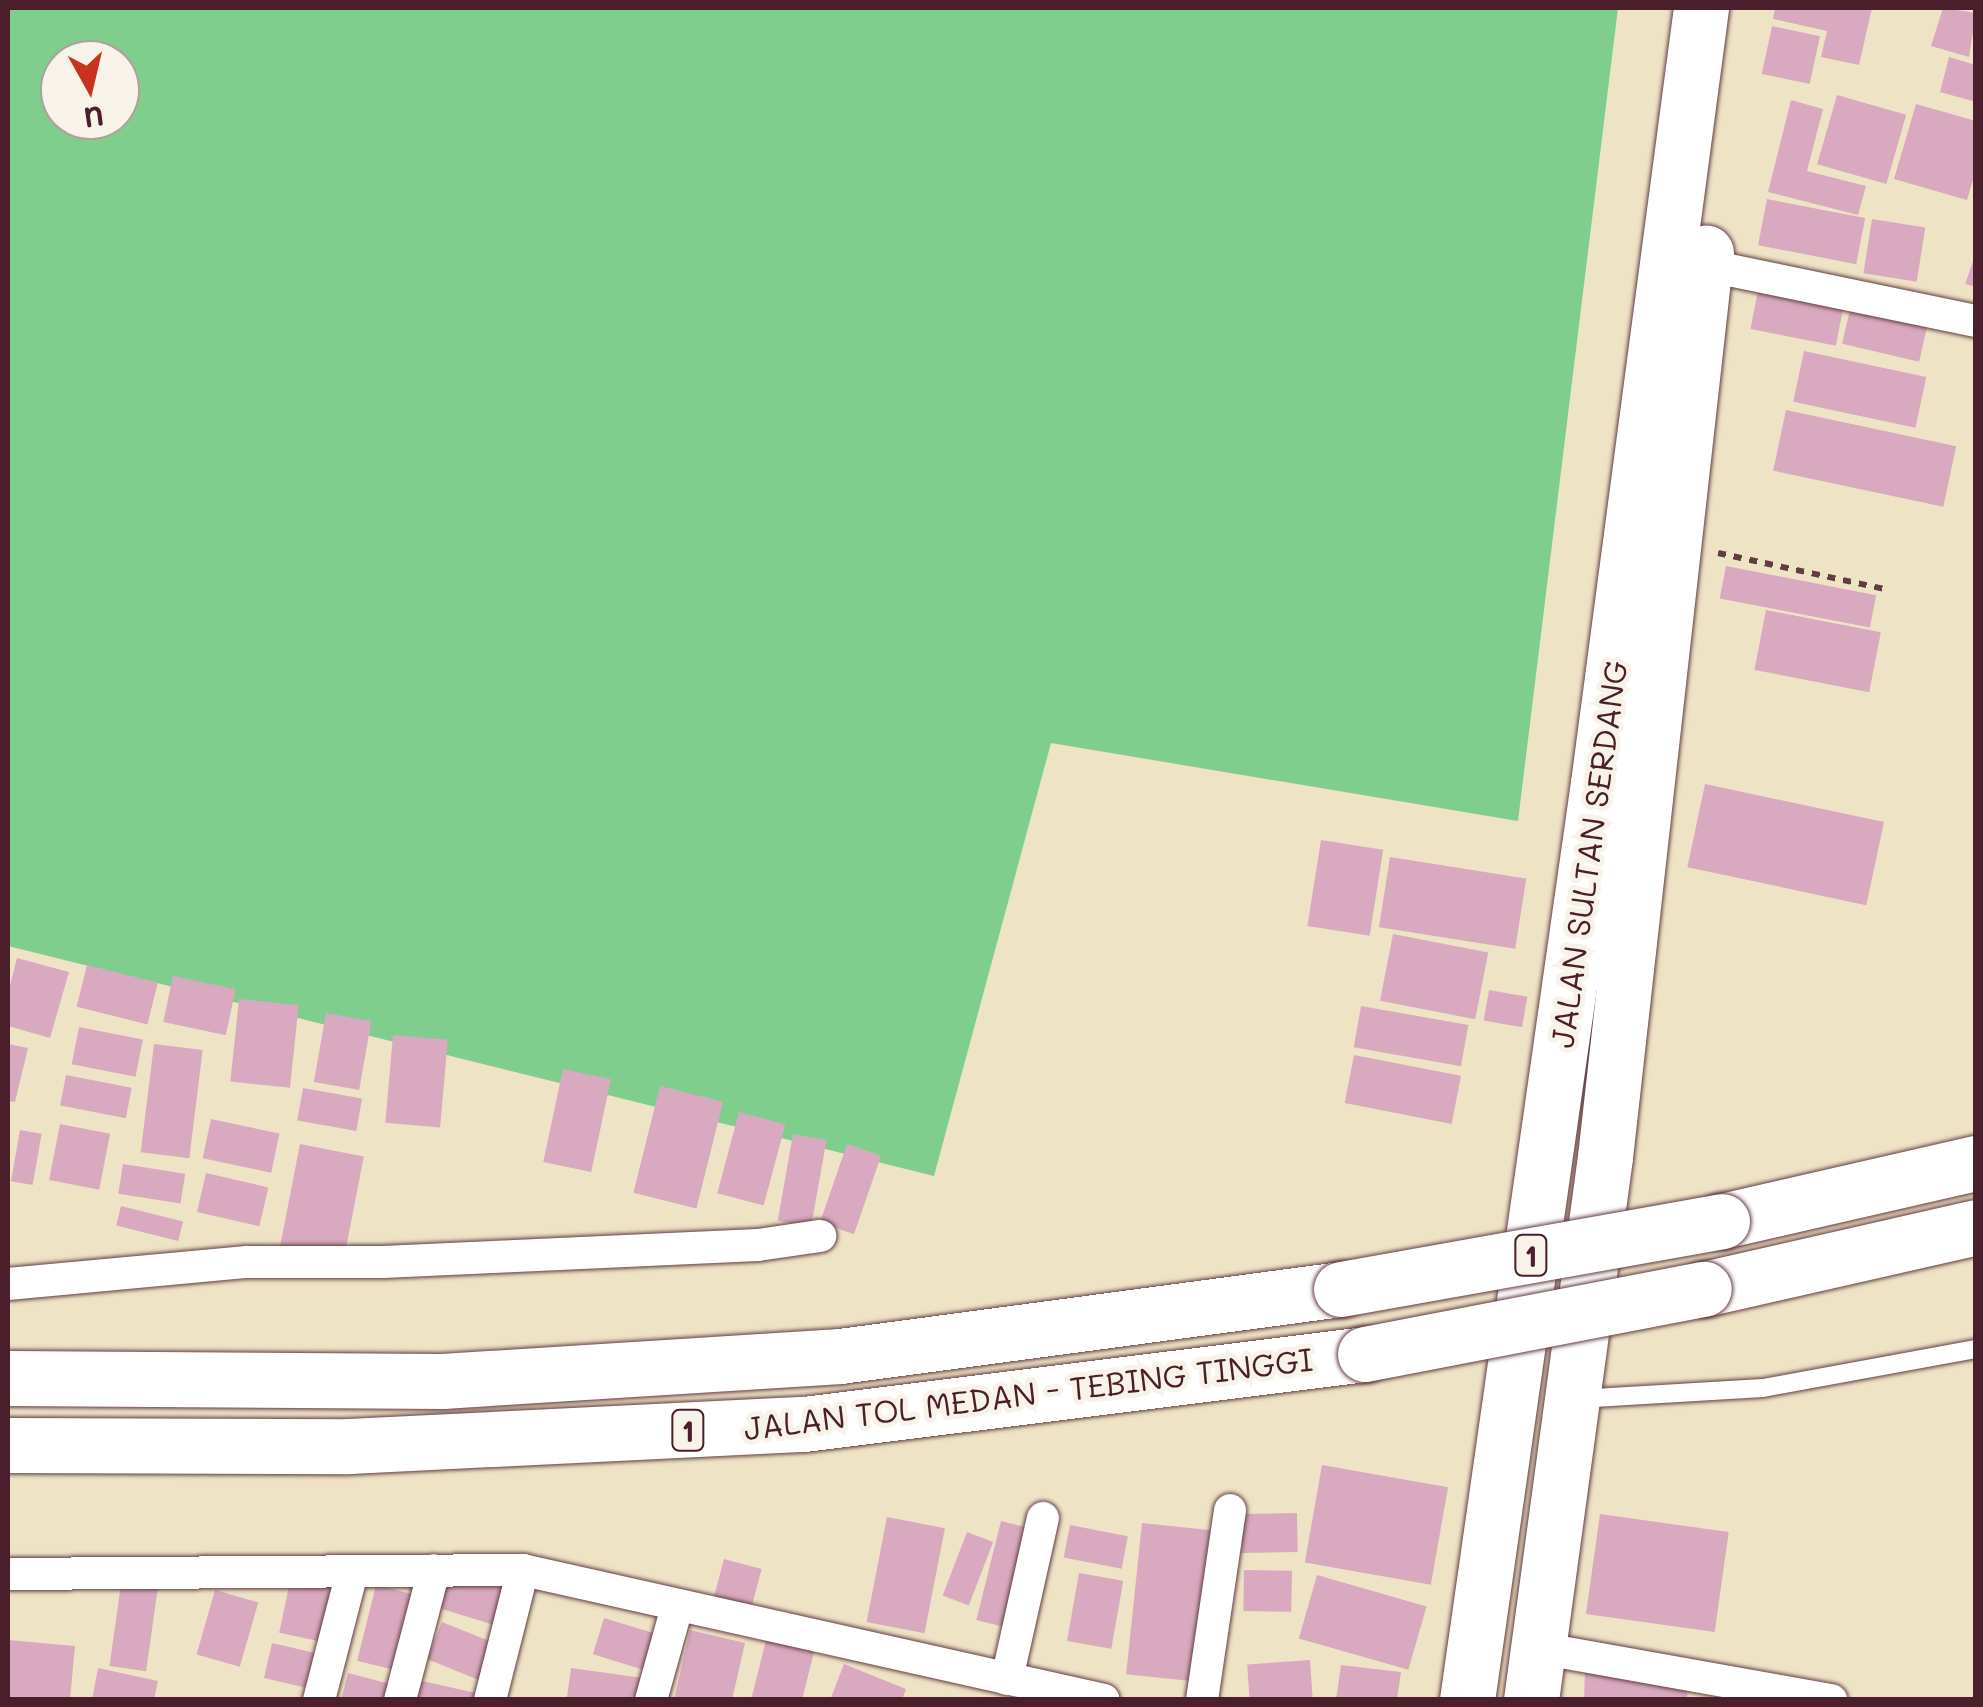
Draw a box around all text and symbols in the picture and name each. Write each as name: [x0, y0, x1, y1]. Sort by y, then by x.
north arrow: [40, 40, 140, 140]
text: U: [82, 99, 106, 137]
street label: JALAN SULTAN SERDANG: [1542, 658, 1634, 1050]
road number: 1: [1514, 1230, 1548, 1280]
street label: JALAN TOL MEDAN - TEBING TINGGI: [741, 1339, 1315, 1447]
road number: 1: [670, 1405, 706, 1455]

